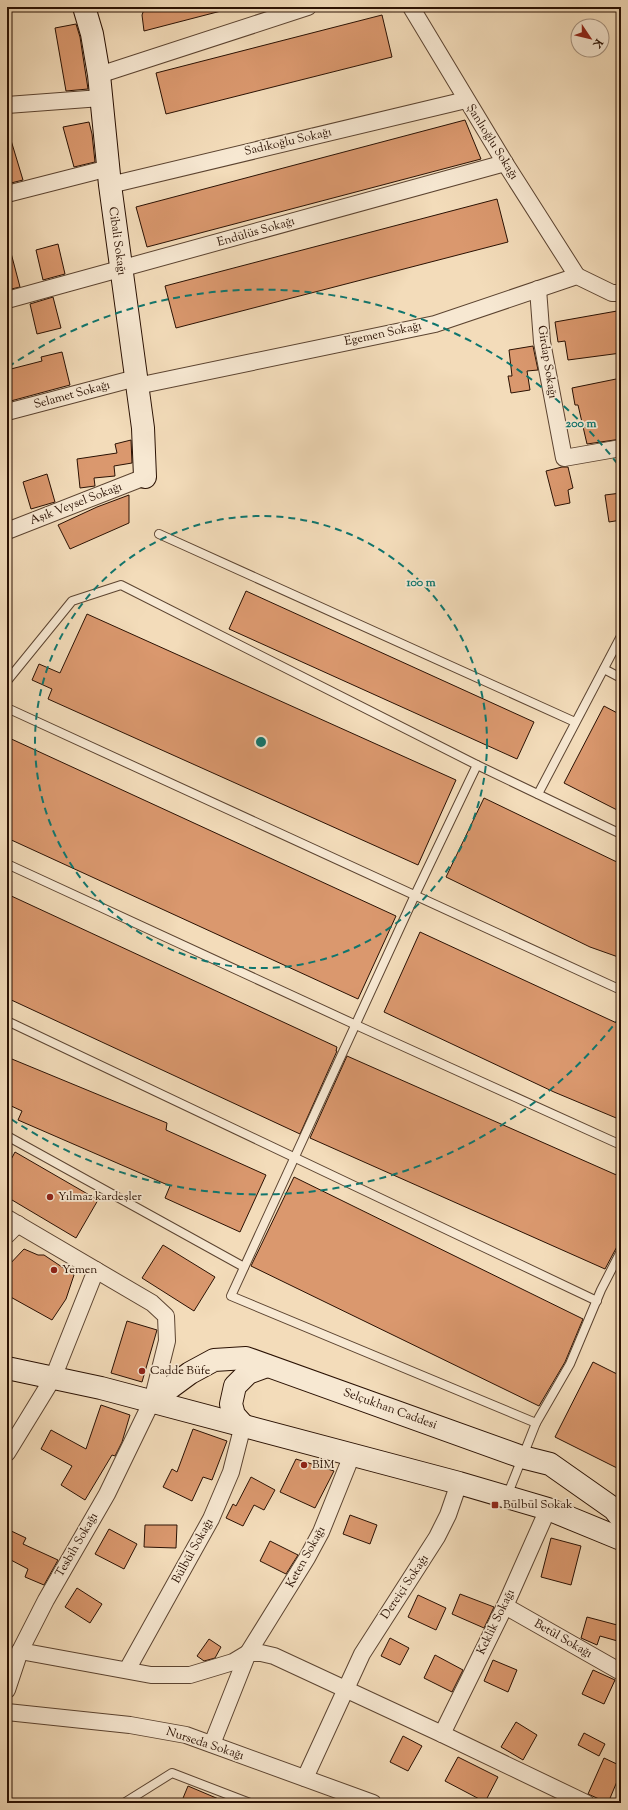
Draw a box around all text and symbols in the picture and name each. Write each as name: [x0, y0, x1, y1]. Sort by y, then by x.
north arrow: [570, 18, 610, 58]
text: K: [589, 34, 607, 51]
street label: Şanlıoğlu Sokağı: [461, 101, 523, 184]
street label: Sadıkoğlu Sokağı: [243, 123, 334, 161]
street label: Cibali Sokağı: [103, 206, 131, 277]
street label: Endülüs Sokağı: [215, 212, 298, 252]
street label: Egemen Sokağı: [343, 317, 424, 351]
street label: Girdap Sokağı: [532, 324, 562, 400]
street label: Selamet Sokağı: [32, 376, 113, 414]
text: 200 m: [566, 415, 596, 433]
street label: Aşık Veysel Sokağı: [27, 478, 125, 530]
text: 100 m: [405, 574, 436, 592]
centre of rings: [254, 735, 268, 749]
place label: Yılmaz kardeşler: [58, 1188, 142, 1206]
marker: Yılmaz kardeşler: [45, 1192, 55, 1202]
place label: Yemen: [62, 1261, 97, 1279]
marker: Yemen: [49, 1265, 59, 1275]
place label: Cadde Büfe: [150, 1362, 211, 1380]
marker: Cadde Büfe: [137, 1366, 147, 1376]
street label: Selçukhan Caddesi: [340, 1384, 440, 1435]
place label: BİM: [312, 1456, 335, 1474]
marker: BİM: [299, 1460, 309, 1470]
place label: Bülbül Sokak: [503, 1496, 573, 1514]
marker: Bülbül Sokak: [490, 1500, 500, 1510]
street label: Tesbih Sokağı: [51, 1509, 103, 1581]
street label: Bülbül Sokağı: [168, 1515, 219, 1587]
street label: Keten Sokağı: [282, 1522, 331, 1591]
street label: Dereiçi Sokağı: [377, 1550, 434, 1623]
street label: Keklik Sokağı: [472, 1586, 520, 1658]
street label: Betül Sokağı: [530, 1615, 596, 1663]
street label: Nurseda Sokağı: [164, 1723, 247, 1765]

